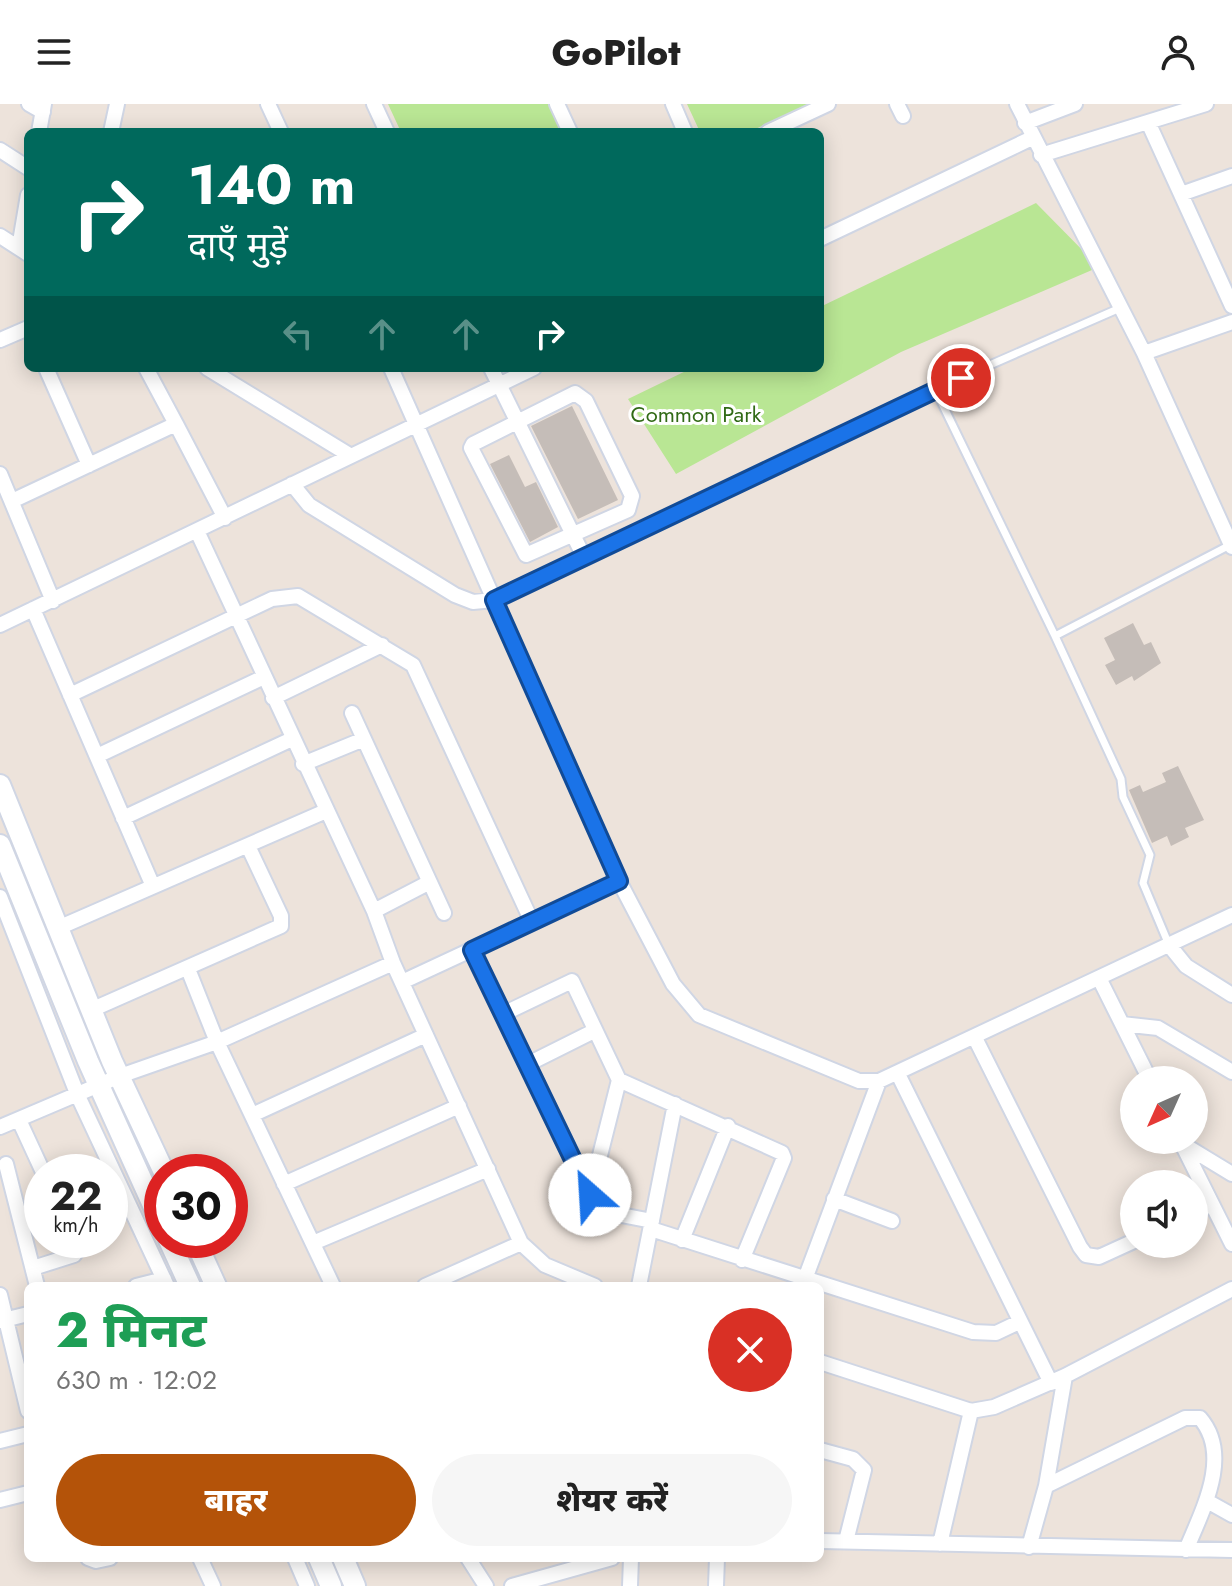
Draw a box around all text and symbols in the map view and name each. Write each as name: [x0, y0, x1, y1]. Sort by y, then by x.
text: GoPilot: [552, 26, 680, 78]
icon: menu: [32, 30, 76, 74]
icon: person: [1156, 30, 1200, 74]
text: 140 m: [188, 144, 355, 225]
icon: right: [56, 160, 160, 264]
text: दाएँ मुड़ें: [188, 219, 288, 271]
icon: left: [276, 312, 320, 356]
icon: ahead: [360, 312, 404, 356]
icon: ahead: [444, 312, 488, 356]
icon: right: [528, 312, 572, 356]
pin: [927, 344, 995, 412]
icon: arrive: [939, 356, 983, 400]
park label: Common Park: [631, 398, 762, 430]
north arrow: [1120, 1066, 1208, 1154]
map controls: [1120, 1066, 1208, 1258]
position arrow: [548, 1153, 632, 1237]
speed limit sign: 30: [144, 1154, 248, 1258]
text: 22: [50, 1167, 102, 1225]
button: sound: [1120, 1170, 1208, 1258]
text: km/h: [53, 1211, 99, 1240]
text: 2 मिनट: [56, 1296, 206, 1365]
button: close: [708, 1308, 792, 1392]
text: 630 m · 12:02: [56, 1361, 217, 1399]
button: बाहर: [56, 1454, 416, 1546]
button: शेयर करें: [432, 1454, 792, 1546]

